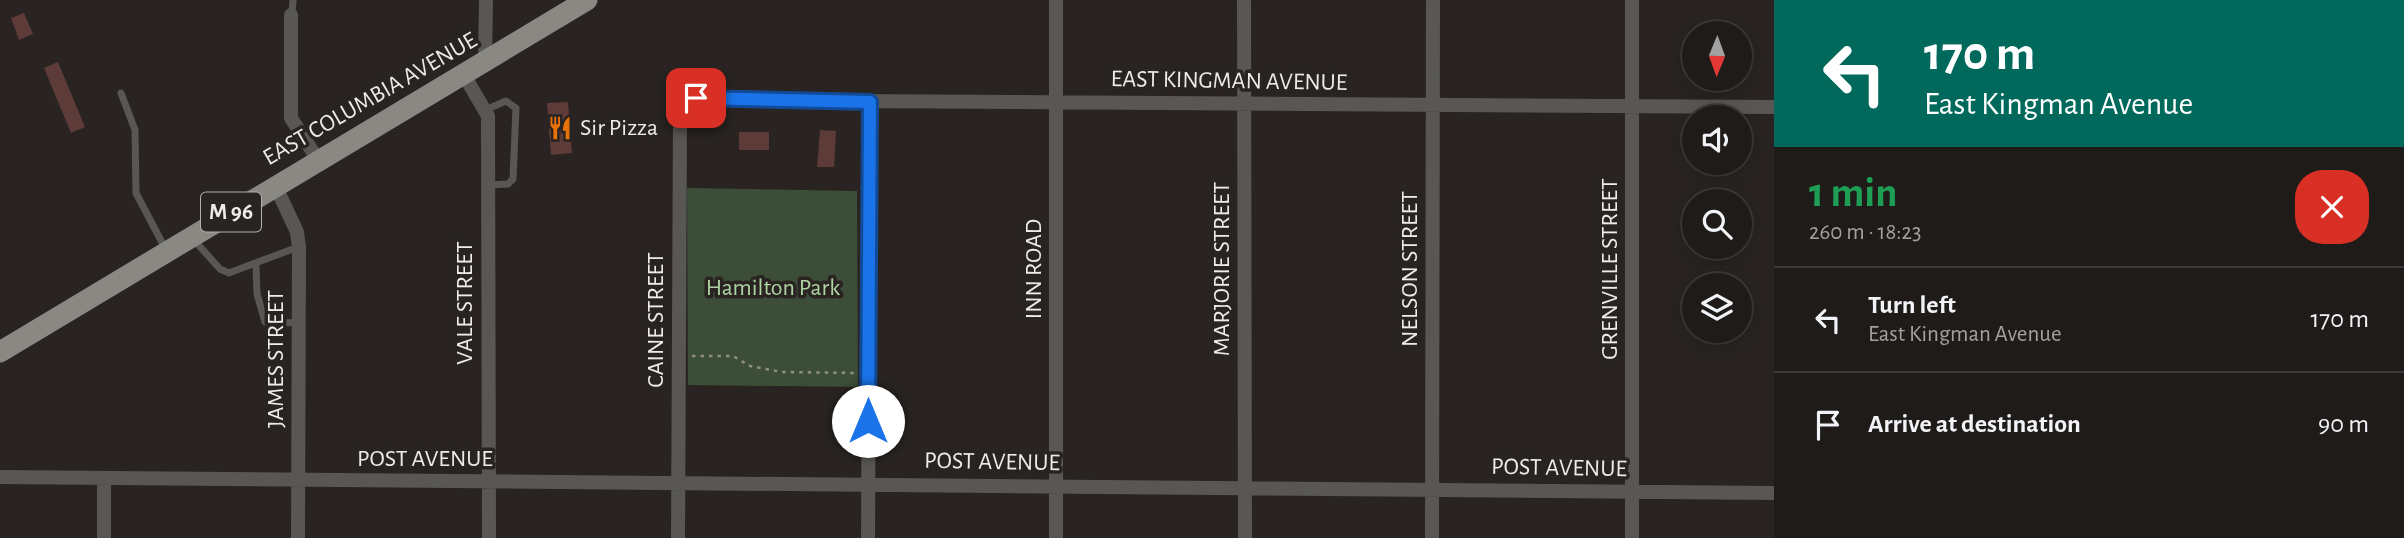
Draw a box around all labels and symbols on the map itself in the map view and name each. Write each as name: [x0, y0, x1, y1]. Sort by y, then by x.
north arrow: [1682, 21, 1752, 91]
street label: EAST COLUMBIA AVENUE: [259, 28, 481, 170]
street label: EAST KINGMAN AVENUE: [1110, 67, 1348, 95]
pin: [666, 68, 726, 128]
restaurant icon: Sir Pizza: [546, 114, 574, 142]
place label: Sir Pizza: [580, 116, 658, 140]
street label: GRENVILLE STREET: [1598, 178, 1622, 360]
street label: MARJORIE STREET: [1210, 181, 1234, 356]
street label: NELSON STREET: [1398, 191, 1422, 347]
road number: M 96: [201, 192, 261, 232]
street label: INN ROAD: [1022, 219, 1046, 319]
street label: VALE STREET: [453, 241, 477, 365]
street label: CAINE STREET: [644, 252, 668, 388]
park label: Hamilton Park: [706, 276, 840, 300]
street label: JAMES STREET: [264, 290, 288, 428]
position arrow: [831, 384, 905, 458]
street label: POST AVENUE: [357, 447, 493, 471]
street label: POST AVENUE: [924, 449, 1061, 475]
street label: POST AVENUE: [1491, 455, 1628, 481]

